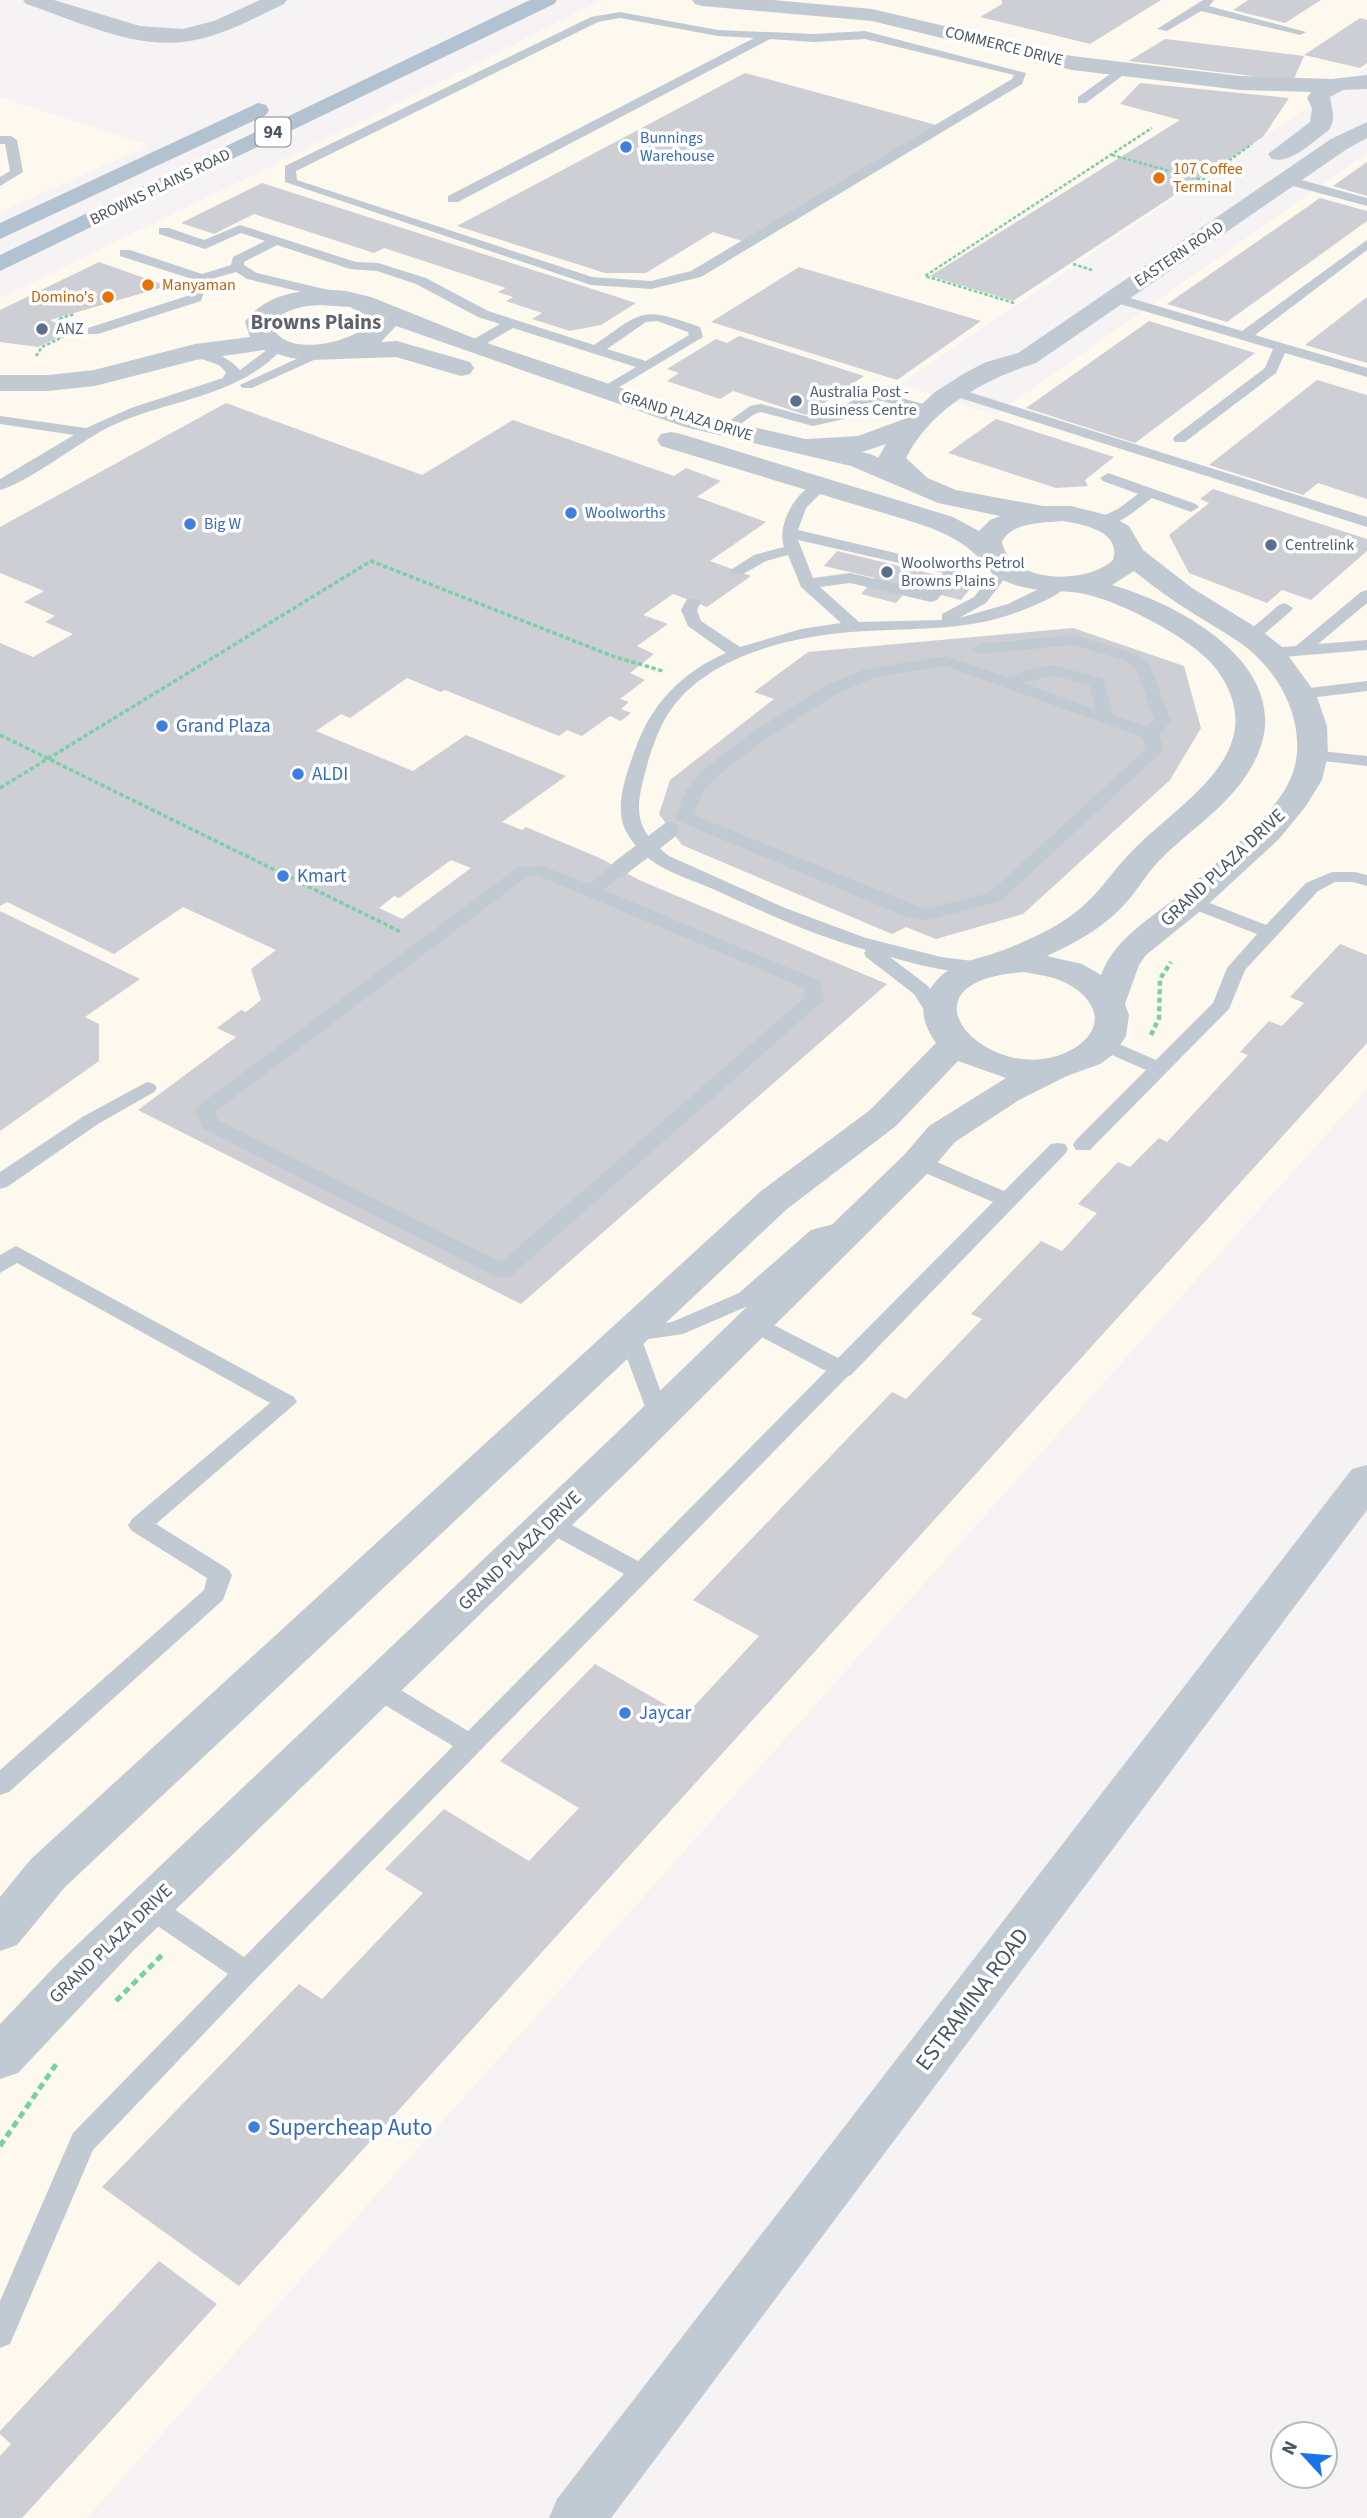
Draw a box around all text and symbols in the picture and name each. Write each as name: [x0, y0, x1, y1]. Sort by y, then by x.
street label: COMMERCE DRIVE: [943, 21, 1065, 71]
road number: 94: [256, 118, 290, 146]
place label: Bunnings Warehouse: [640, 127, 714, 167]
marker: Bunnings Warehouse: [618, 139, 634, 155]
street label: BROWNS PLAINS ROAD: [86, 143, 234, 231]
place label: 107 Coffee Terminal: [1173, 158, 1243, 198]
marker: 107 Coffee Terminal: [1151, 170, 1167, 186]
street label: EASTERN ROAD: [1130, 216, 1228, 292]
place label: Manyaman: [162, 274, 236, 296]
marker: Manyaman: [140, 277, 156, 293]
place label: Domino's: [31, 286, 94, 308]
marker: Domino's: [100, 289, 116, 305]
district label: Browns Plains: [251, 307, 381, 337]
place label: ANZ: [56, 318, 84, 340]
marker: ANZ: [34, 321, 50, 337]
place label: Australia Post - Business Centre: [810, 381, 917, 421]
street label: GRAND PLAZA DRIVE: [618, 385, 756, 447]
marker: Australia Post - Business Centre: [788, 393, 804, 409]
place label: Woolworths: [585, 502, 666, 524]
marker: Woolworths: [563, 505, 579, 521]
place label: Big W: [204, 513, 242, 535]
marker: Big W: [182, 516, 198, 532]
place label: Centrelink: [1285, 534, 1354, 556]
marker: Centrelink: [1263, 537, 1279, 553]
place label: Woolworths Petrol Browns Plains: [901, 552, 1025, 592]
marker: Woolworths Petrol Browns Plains: [879, 564, 895, 580]
place label: Grand Plaza: [176, 713, 271, 740]
marker: Grand Plaza: [154, 718, 170, 734]
place label: ALDI: [312, 761, 348, 788]
marker: ALDI: [290, 766, 306, 782]
street label: GRAND PLAZA DRIVE: [1154, 803, 1292, 933]
place label: Kmart: [297, 863, 347, 890]
marker: Kmart: [275, 868, 291, 884]
street label: GRAND PLAZA DRIVE: [452, 1485, 588, 1617]
place label: Jaycar: [639, 1700, 692, 1727]
marker: Jaycar: [617, 1705, 633, 1721]
street label: GRAND PLAZA DRIVE: [43, 1878, 179, 2010]
street label: ESTRAMINA ROAD: [907, 1921, 1037, 2077]
place label: Supercheap Auto: [268, 2111, 433, 2144]
marker: Supercheap Auto: [246, 2119, 262, 2135]
north arrow: [1269, 2420, 1339, 2490]
text: N: [1275, 2437, 1305, 2460]

